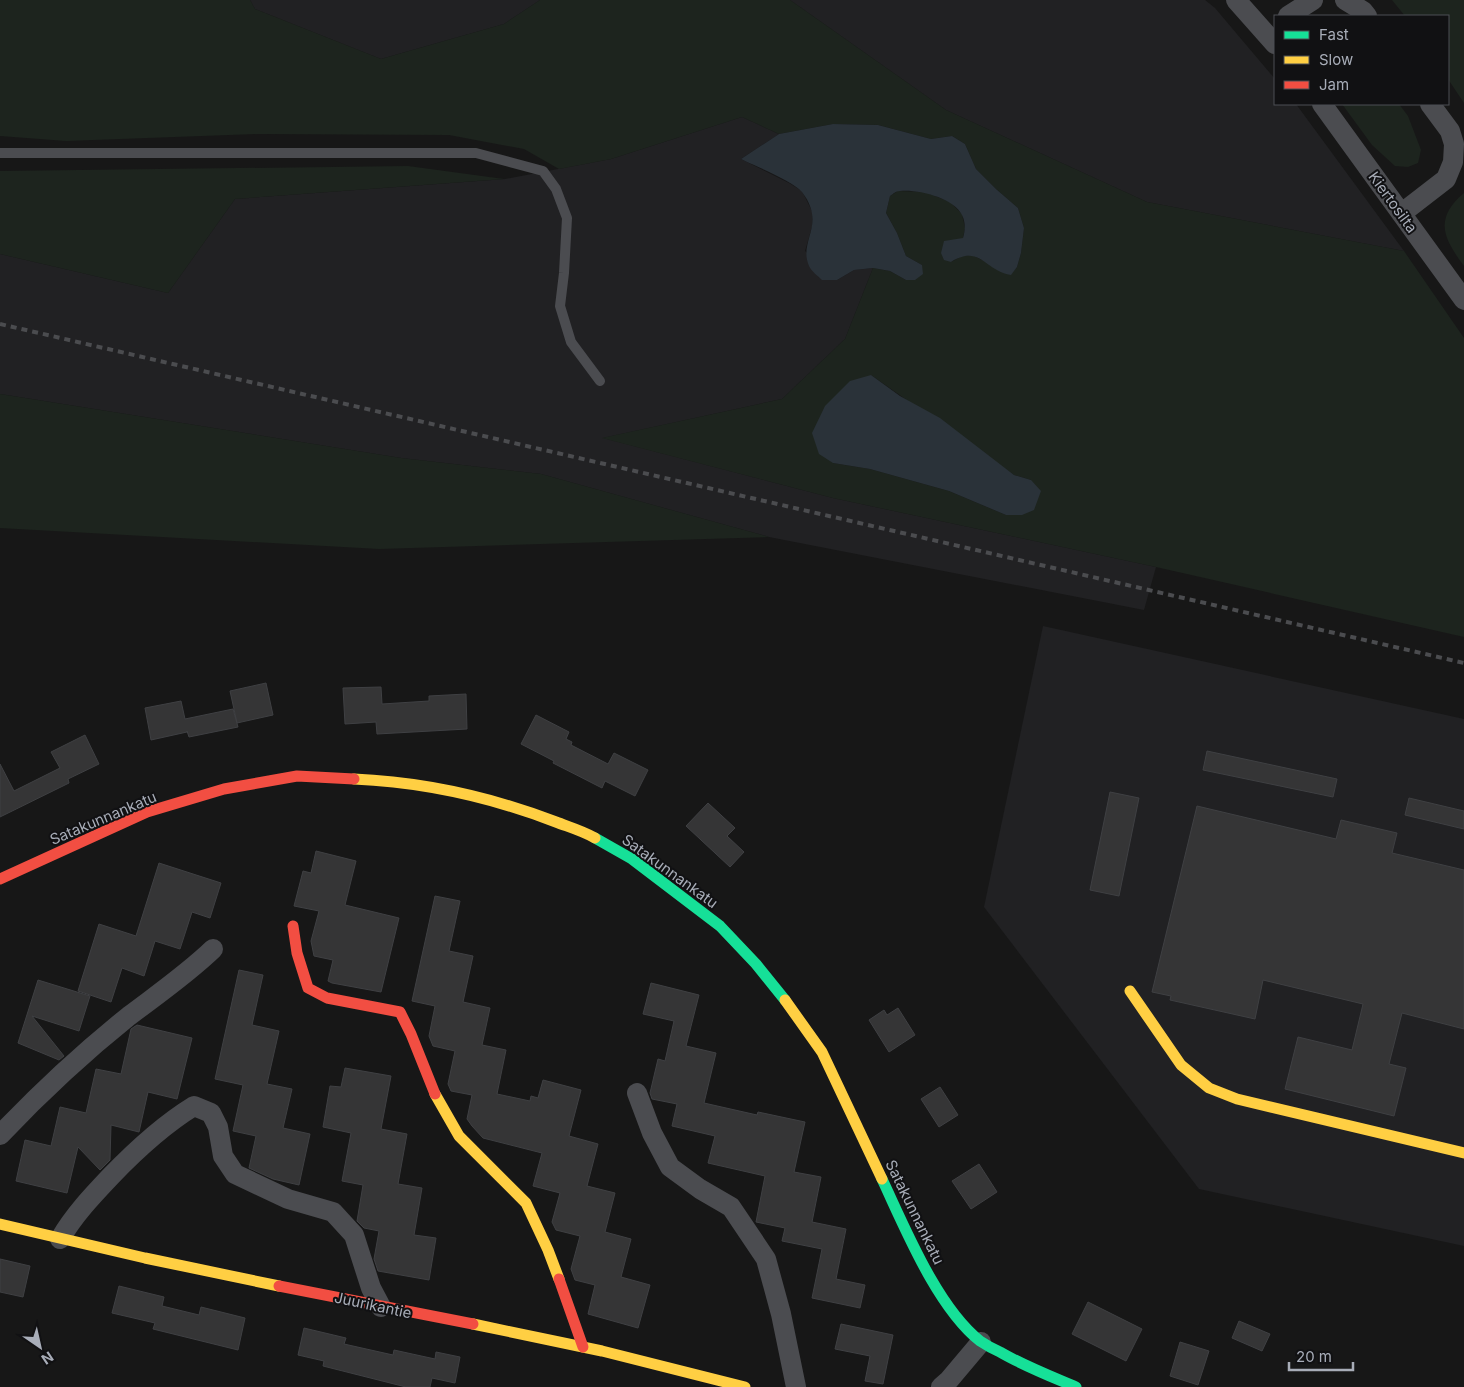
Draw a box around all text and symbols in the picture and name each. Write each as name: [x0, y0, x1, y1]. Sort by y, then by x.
legend: [1274, 15, 1449, 105]
text: Fast: [1319, 25, 1349, 44]
text: Slow: [1319, 50, 1353, 69]
text: Jam: [1319, 75, 1349, 94]
street label: Kiertosilta: [1364, 168, 1422, 236]
street label: Satakunnankatu: [47, 787, 159, 849]
street label: Satakunnankatu: [618, 830, 722, 912]
street label: Satakunnankatu: [881, 1157, 949, 1267]
street label: Juurikantie: [333, 1288, 413, 1322]
north arrow: [15, 1322, 65, 1372]
scale bar: [1289, 1340, 1353, 1372]
text: 20 m: [1296, 1347, 1332, 1366]
text: N: [38, 1348, 57, 1368]

